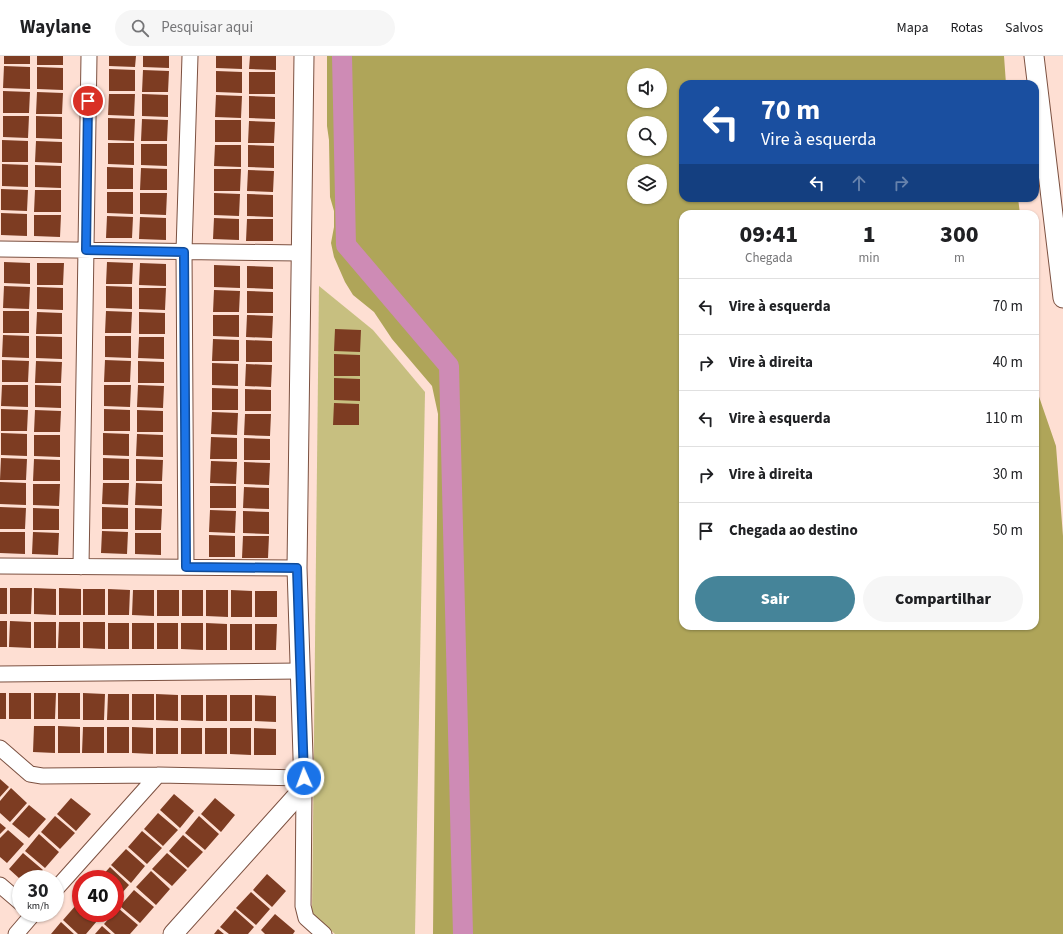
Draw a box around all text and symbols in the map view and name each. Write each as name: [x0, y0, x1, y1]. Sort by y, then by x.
search box: [115, 10, 395, 46]
text: Waylane: [20, 14, 91, 41]
icon: search: [129, 17, 151, 39]
text: Pesquisar aqui: [161, 17, 253, 38]
text: Mapa: [897, 18, 928, 38]
text: Rotas: [950, 18, 983, 38]
text: Salvos: [1005, 18, 1043, 38]
map controls: [627, 68, 667, 204]
button: sound: [627, 68, 667, 108]
pin: [71, 84, 105, 118]
icon: arrive: [77, 90, 99, 112]
text: 70 m: [761, 90, 820, 130]
icon: left: [695, 96, 747, 148]
button: search: [627, 116, 667, 156]
text: Vire à esquerda: [761, 127, 876, 152]
button: layers: [627, 164, 667, 204]
icon: left: [806, 172, 828, 194]
icon: ahead: [848, 172, 870, 194]
icon: right: [890, 172, 912, 194]
text: 09:41: [739, 217, 798, 252]
text: 1: [863, 217, 876, 252]
text: 300: [940, 217, 979, 252]
text: Chegada: [745, 249, 793, 267]
text: min: [859, 249, 880, 267]
text: m: [954, 249, 965, 267]
icon: left: [695, 296, 717, 318]
text: Vire à esquerda: [729, 296, 831, 317]
text: 70 m: [993, 296, 1023, 317]
icon: right: [695, 352, 717, 374]
text: Vire à direita: [729, 352, 813, 373]
text: 40 m: [993, 352, 1023, 373]
icon: left: [695, 408, 717, 430]
text: Vire à esquerda: [729, 408, 831, 429]
text: 110 m: [985, 408, 1023, 429]
icon: right: [695, 464, 717, 486]
text: Vire à direita: [729, 464, 813, 485]
text: 30 m: [993, 464, 1023, 485]
icon: arrive: [695, 520, 717, 542]
text: Chegada ao destino: [729, 520, 858, 541]
text: 50 m: [993, 520, 1023, 541]
button: Sair: [695, 576, 855, 622]
button: Compartilhar: [863, 576, 1023, 622]
position arrow: [283, 757, 325, 799]
speed limit sign: 40: [72, 870, 124, 922]
text: 30: [27, 877, 49, 905]
text: km/h: [27, 899, 49, 913]

